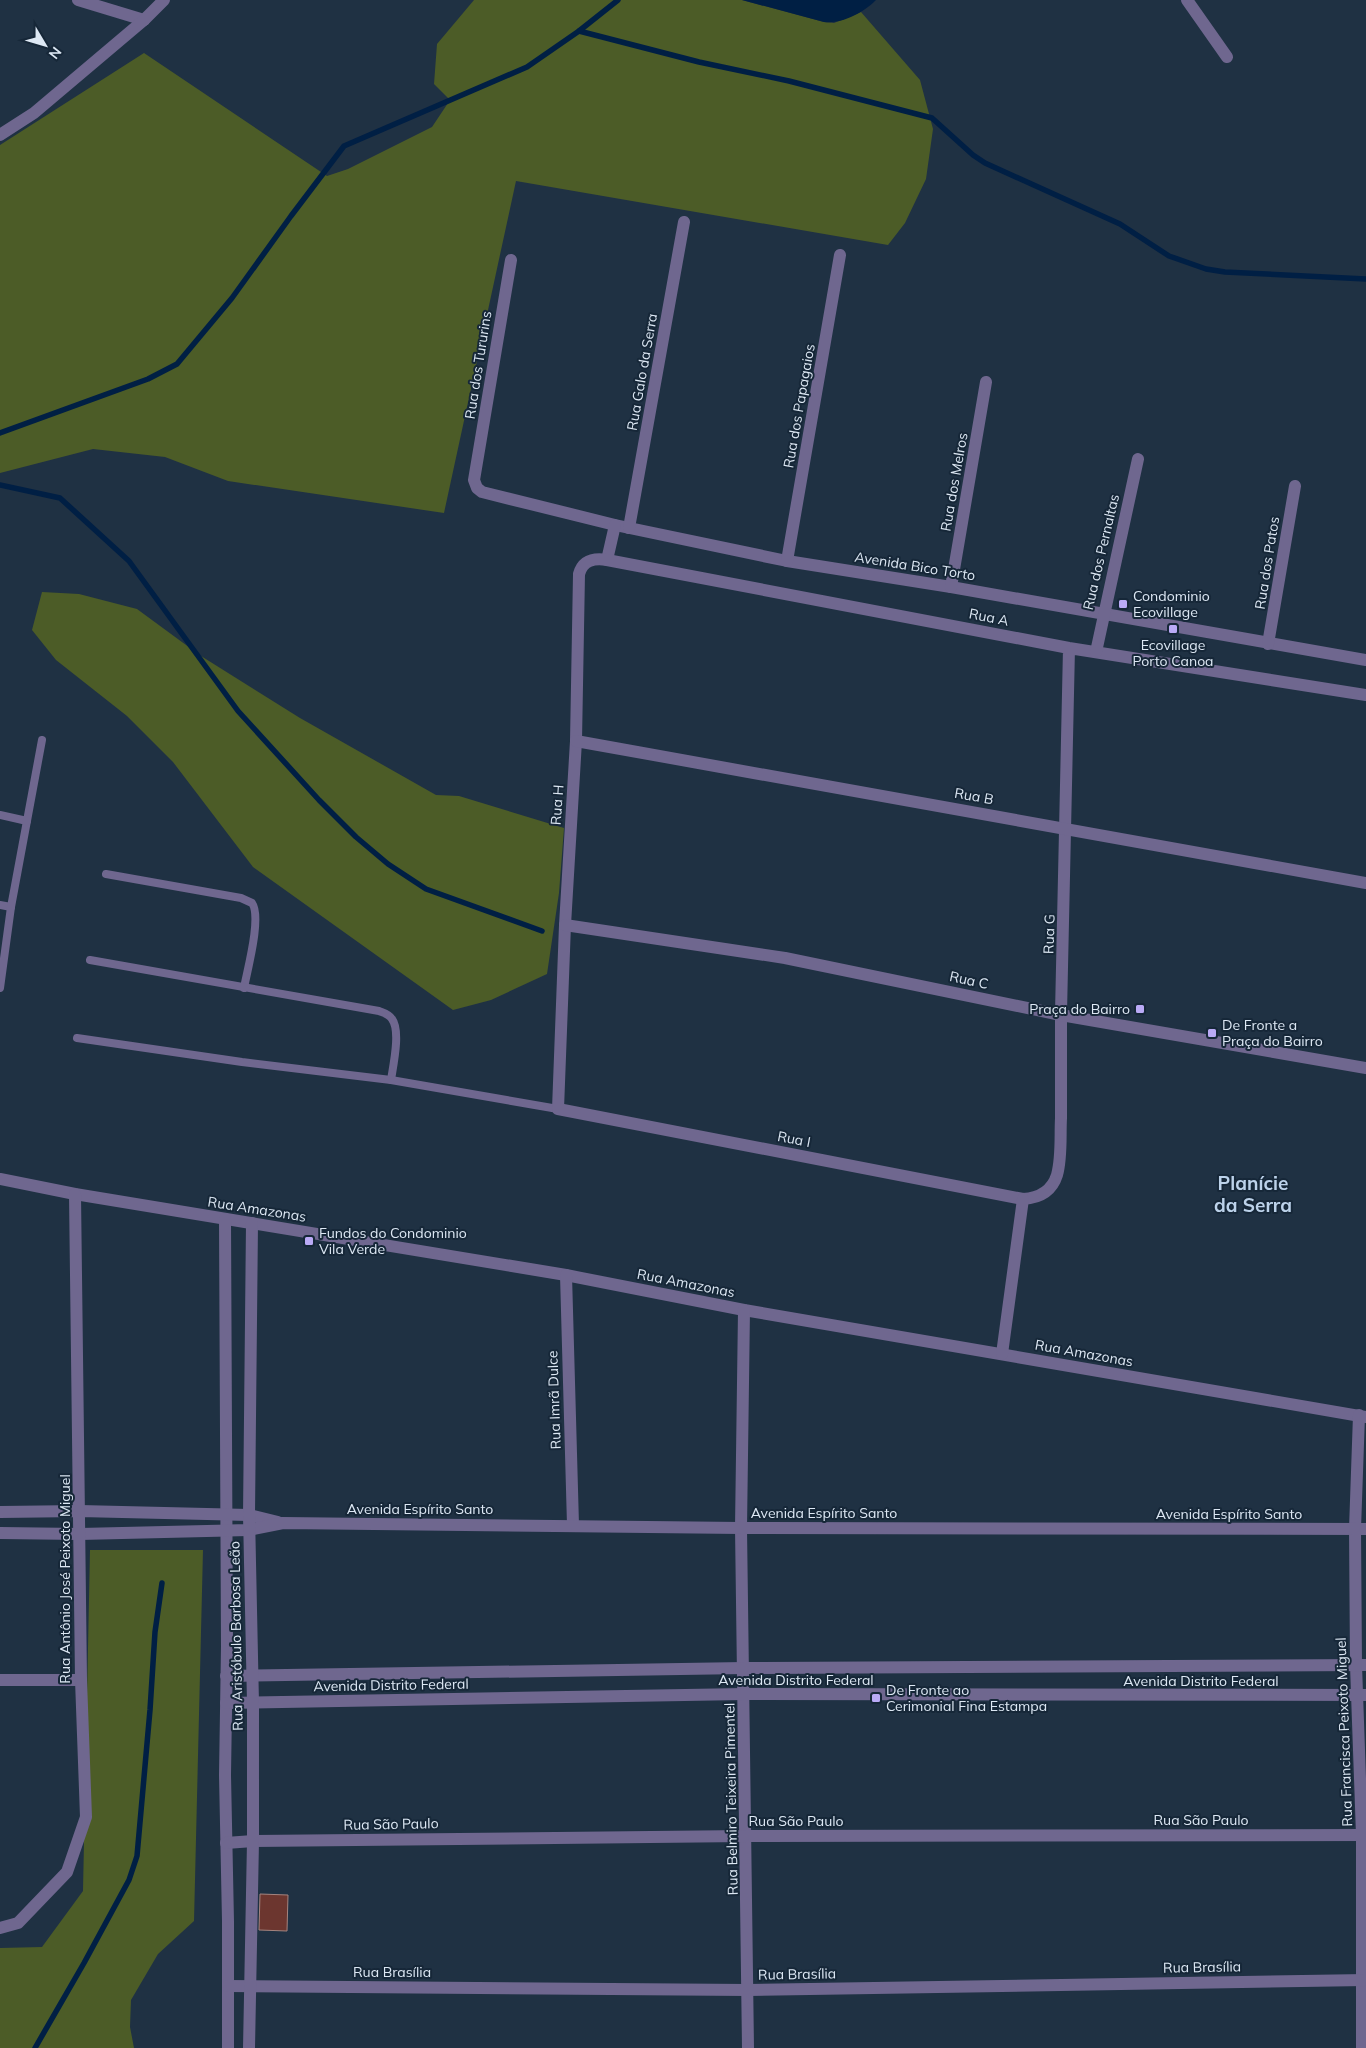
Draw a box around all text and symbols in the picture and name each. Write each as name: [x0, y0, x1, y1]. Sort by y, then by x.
north arrow: [20, 20, 70, 70]
text: N: [45, 43, 66, 63]
street label: Rua dos Tururins: [461, 310, 495, 420]
street label: Rua Galo da Serra: [623, 312, 661, 432]
street label: Rua dos Papagaios: [779, 342, 819, 470]
street label: Rua dos Melros: [936, 431, 972, 533]
street label: Rua dos Pernaltas: [1079, 492, 1123, 612]
street label: Rua dos Patos: [1251, 515, 1283, 611]
street label: Avenida Bico Torto: [853, 548, 977, 584]
place label: Condominio Ecovillage: [1133, 587, 1210, 621]
marker: Condominio Ecovillage: [1117, 598, 1129, 610]
street label: Rua A: [968, 604, 1011, 630]
marker: Ecovillage Porto Canoa: [1167, 623, 1179, 635]
place label: Ecovillage Porto Canoa: [1132, 636, 1214, 670]
street label: Rua H: [547, 784, 567, 826]
street label: Rua B: [953, 784, 995, 808]
street label: Rua G: [1039, 914, 1059, 954]
street label: Rua C: [948, 967, 990, 993]
place label: Praça do Bairro: [1029, 1000, 1130, 1018]
marker: Praça do Bairro: [1134, 1003, 1146, 1015]
place label: De Fronte a Praça do Bairro: [1222, 1016, 1323, 1050]
marker: De Fronte a Praça do Bairro: [1206, 1027, 1218, 1039]
street label: Rua I: [776, 1127, 812, 1151]
district label: Planície da Serra: [1214, 1171, 1292, 1217]
street label: Rua Amazonas: [206, 1192, 308, 1226]
place label: Fundos do Condominio Vila Verde: [319, 1224, 467, 1258]
marker: Fundos do Condominio Vila Verde: [303, 1235, 315, 1247]
street label: Rua Amazonas: [635, 1265, 737, 1301]
street label: Rua Amazonas: [1033, 1335, 1135, 1371]
street label: Rua Imrã Dulce: [543, 1350, 565, 1450]
street label: Rua Antônio José Peixoto Miguel: [56, 1474, 74, 1684]
street label: Avenida Espírito Santo: [347, 1500, 493, 1518]
street label: Avenida Espírito Santo: [751, 1504, 897, 1522]
street label: Avenida Espírito Santo: [1156, 1505, 1302, 1523]
street label: Rua Aristóbulo Barbosa Leão: [225, 1541, 247, 1731]
street label: Rua Francisca Peixoto Miguel: [1332, 1637, 1356, 1827]
street label: Avenida Distrito Federal: [718, 1671, 874, 1689]
street label: Avenida Distrito Federal: [1123, 1672, 1279, 1690]
street label: Avenida Distrito Federal: [313, 1675, 469, 1695]
place label: De Fronte ao Cerimonial Fina Estampa: [886, 1681, 1047, 1715]
marker: De Fronte ao Cerimonial Fina Estampa: [870, 1692, 882, 1704]
street label: Rua Belmiro Teixeira Pimentel: [720, 1703, 742, 1895]
street label: Rua São Paulo: [1153, 1811, 1249, 1829]
street label: Rua São Paulo: [748, 1812, 844, 1830]
street label: Rua São Paulo: [343, 1814, 439, 1834]
street label: Rua Brasília: [1163, 1957, 1241, 1977]
street label: Rua Brasília: [353, 1963, 431, 1981]
street label: Rua Brasília: [758, 1964, 836, 1984]

